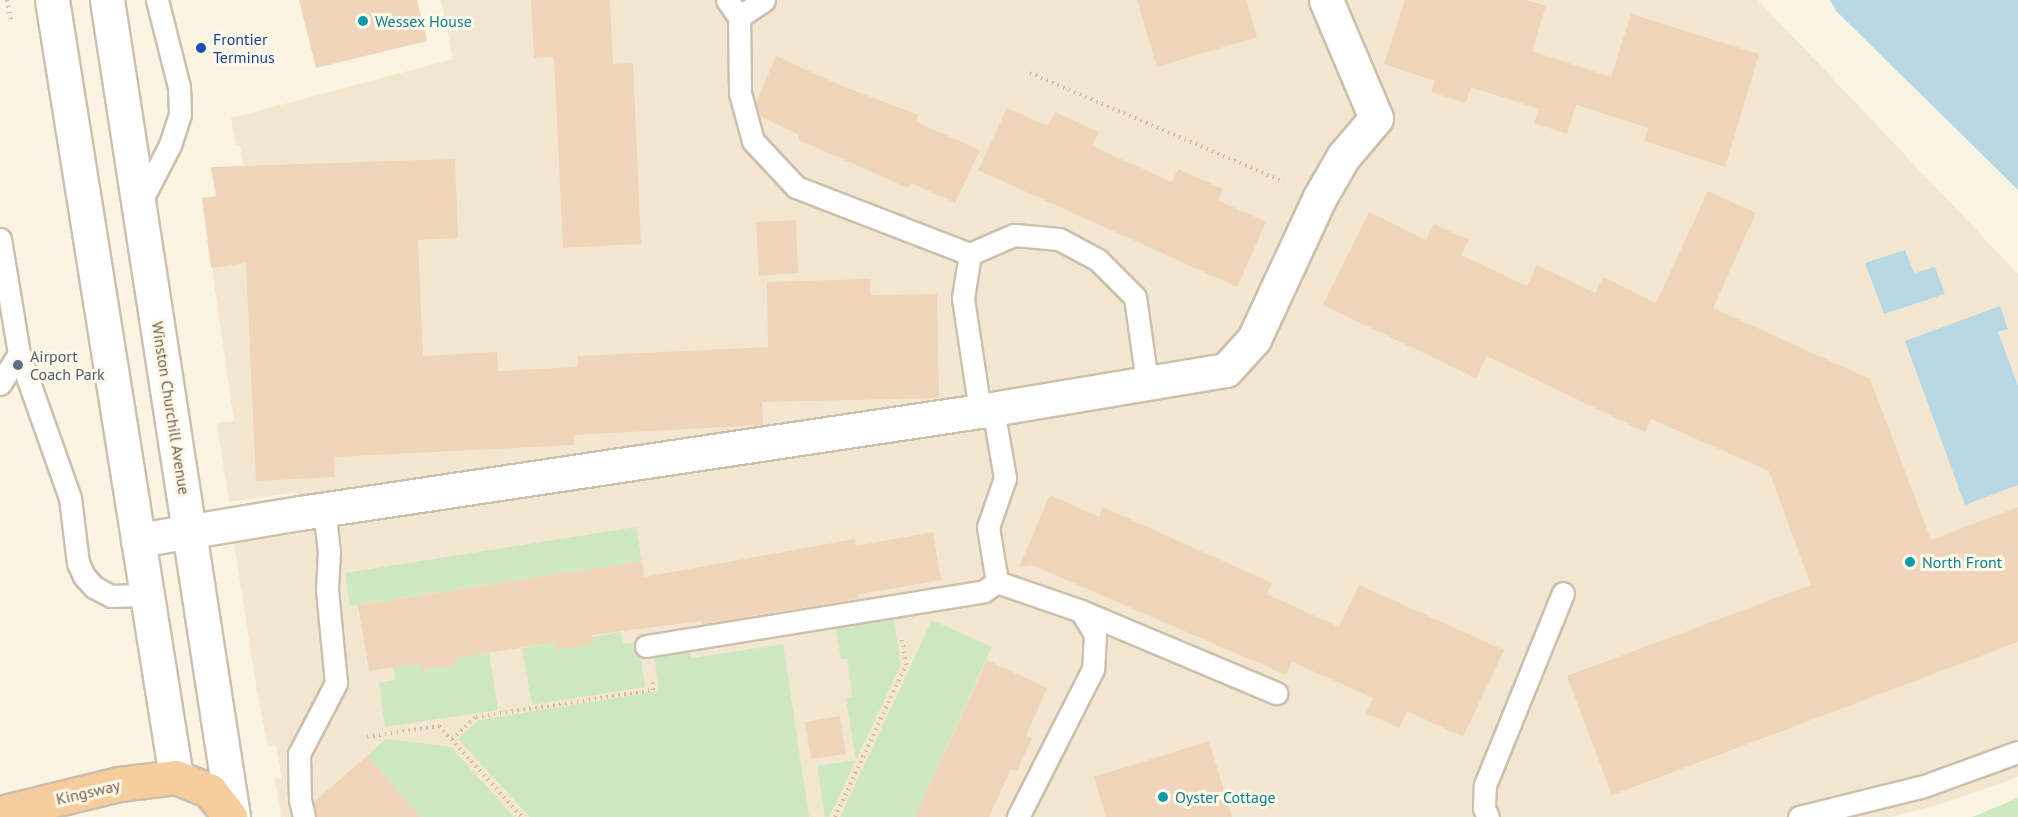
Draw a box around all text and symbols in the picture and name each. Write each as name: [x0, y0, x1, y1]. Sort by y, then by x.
place label: Wessex House: [375, 11, 472, 31]
marker: Wessex House: [356, 14, 370, 28]
place label: Frontier Terminus: [213, 29, 275, 67]
marker: Frontier Terminus: [194, 41, 208, 55]
street label: Winston Churchill Avenue: [148, 320, 194, 496]
place label: Airport Coach Park: [30, 346, 105, 384]
marker: Airport Coach Park: [11, 358, 25, 372]
place label: North Front: [1922, 552, 2002, 572]
marker: North Front: [1903, 555, 1917, 569]
street label: Kingsway: [54, 775, 122, 809]
place label: Oyster Cottage: [1175, 787, 1276, 807]
marker: Oyster Cottage: [1156, 790, 1170, 804]

